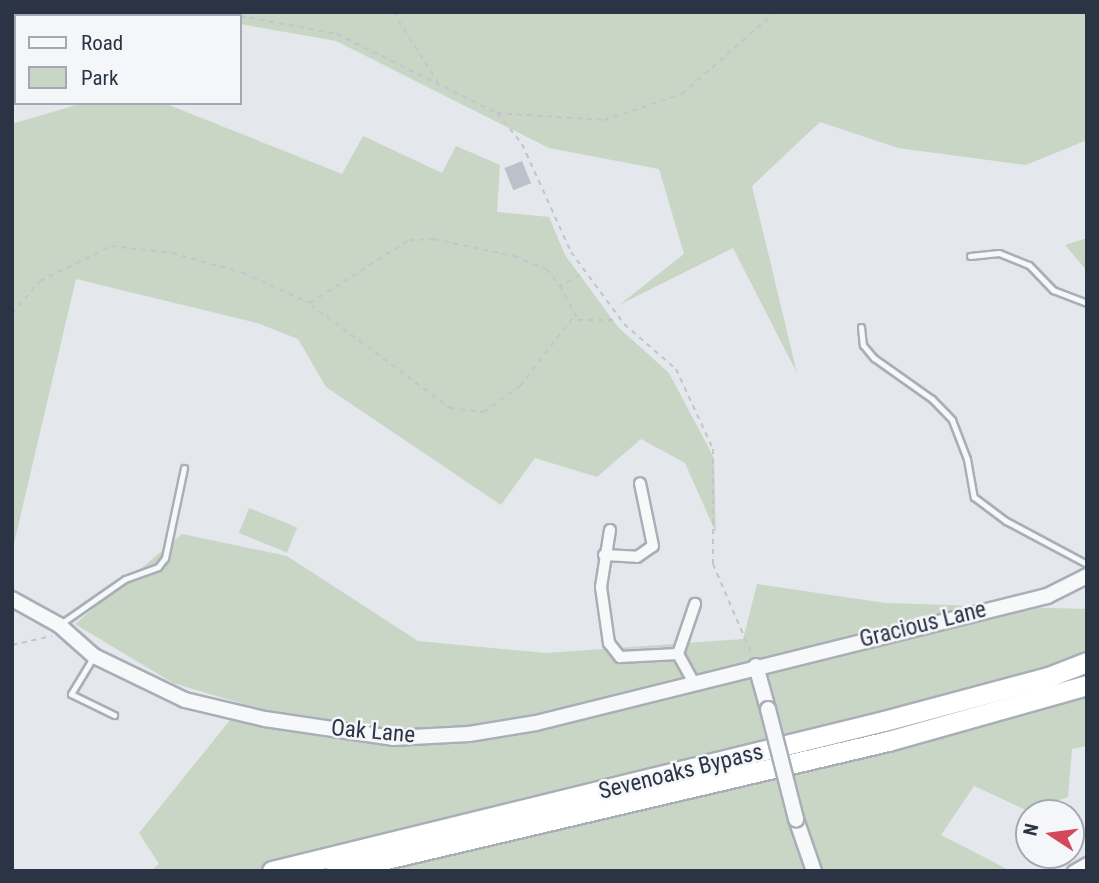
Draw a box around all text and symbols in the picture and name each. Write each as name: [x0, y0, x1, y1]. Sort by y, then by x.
legend: [14, 14, 242, 105]
text: Road: [81, 31, 123, 55]
text: Park: [81, 66, 118, 90]
street label: Gracious Lane: [857, 596, 989, 654]
street label: Oak Lane: [330, 715, 416, 749]
street label: Sevenoaks Bypass: [596, 738, 766, 806]
north arrow: [1015, 799, 1085, 869]
text: N: [1018, 821, 1044, 838]

